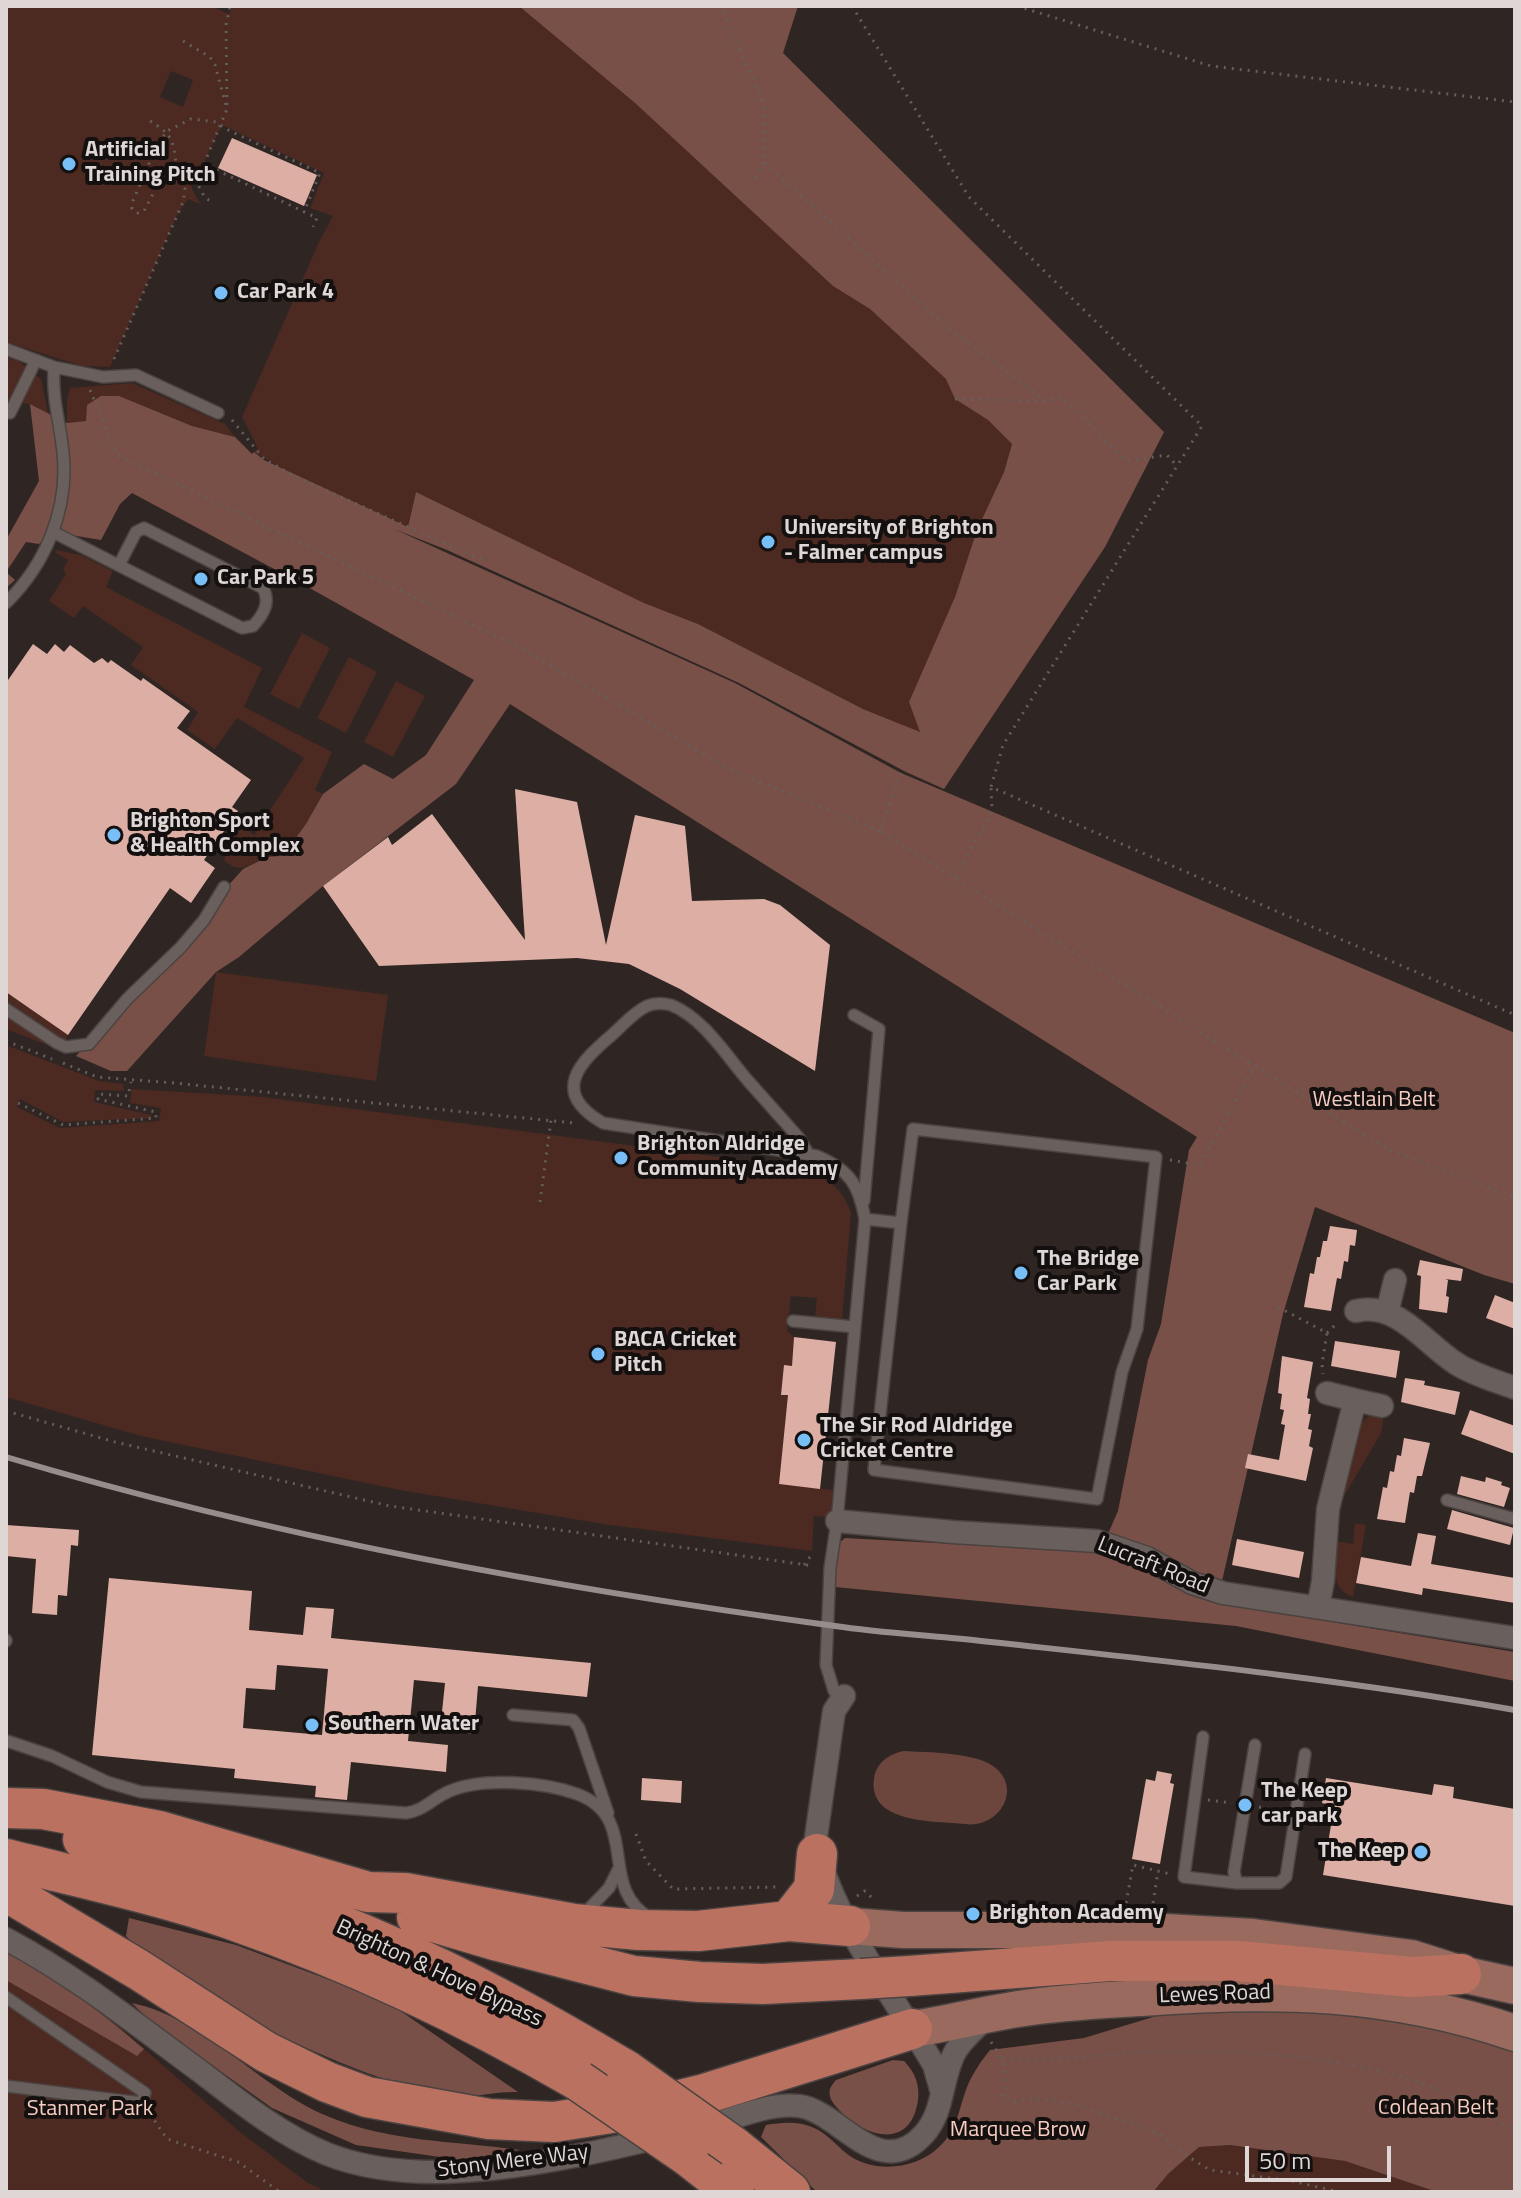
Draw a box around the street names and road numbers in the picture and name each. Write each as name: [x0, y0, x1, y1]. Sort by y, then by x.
street label: Lucraft Road: [1093, 1532, 1213, 1600]
street label: Brighton & Hove Bypass: [332, 1915, 546, 2033]
street label: Lewes Road: [1159, 1980, 1271, 2010]
street label: Stony Mere Way: [436, 2140, 590, 2184]

